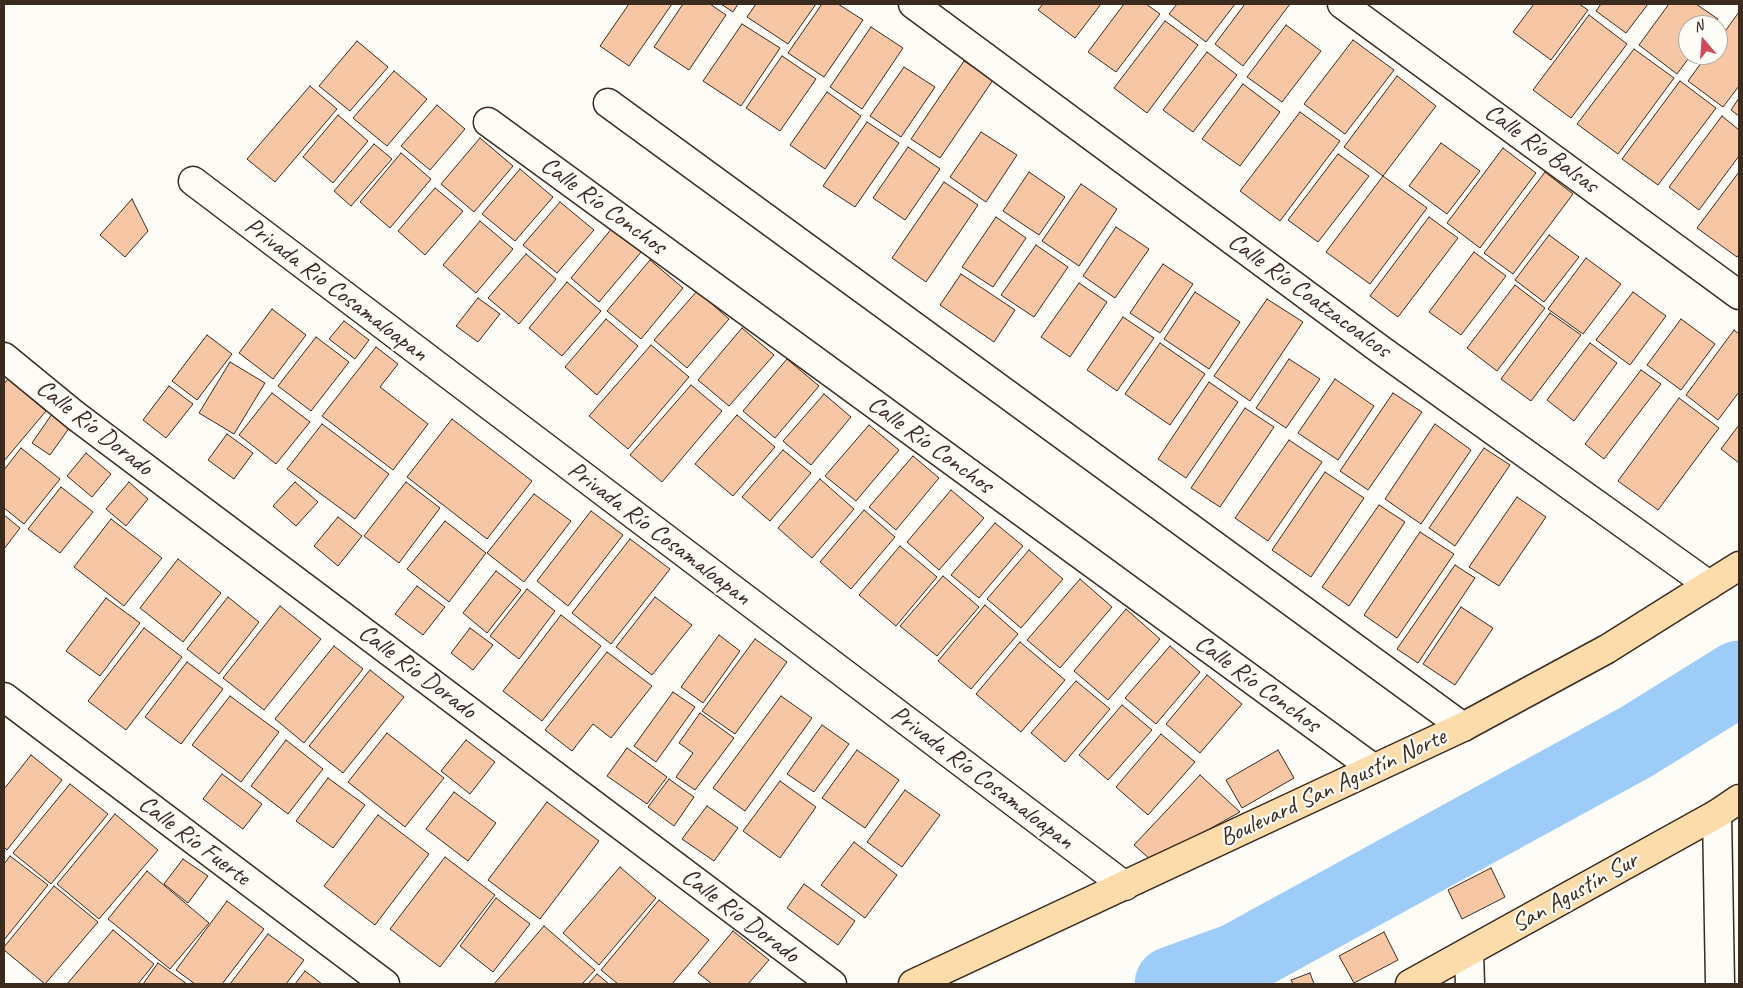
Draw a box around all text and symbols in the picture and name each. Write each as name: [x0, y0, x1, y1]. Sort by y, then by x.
north arrow: [1678, 15, 1728, 65]
text: N: [1692, 17, 1705, 36]
street label: Calle Río Balsas: [1478, 98, 1604, 200]
street label: Calle Río Conchos: [534, 150, 672, 262]
street label: Privada Río Cosamaloapan: [239, 211, 433, 369]
street label: Calle Río Coatzacoalcos: [1222, 227, 1396, 365]
street label: Calle Río Dorado: [30, 373, 158, 483]
street label: Calle Río Conchos: [861, 389, 999, 501]
street label: Privada Río Cosamaloapan: [562, 455, 756, 613]
street label: Calle Río Dorado: [352, 618, 482, 726]
street label: Calle Río Conchos: [1188, 628, 1326, 740]
street label: Privada Río Cosamaloapan: [885, 699, 1079, 857]
street label: Boulevard San Agustín Norte: [1215, 722, 1451, 854]
street label: Calle Río Fuerte: [132, 789, 256, 893]
street label: San Agustín Sur: [1507, 846, 1643, 940]
street label: Calle Río Dorado: [675, 862, 805, 970]

